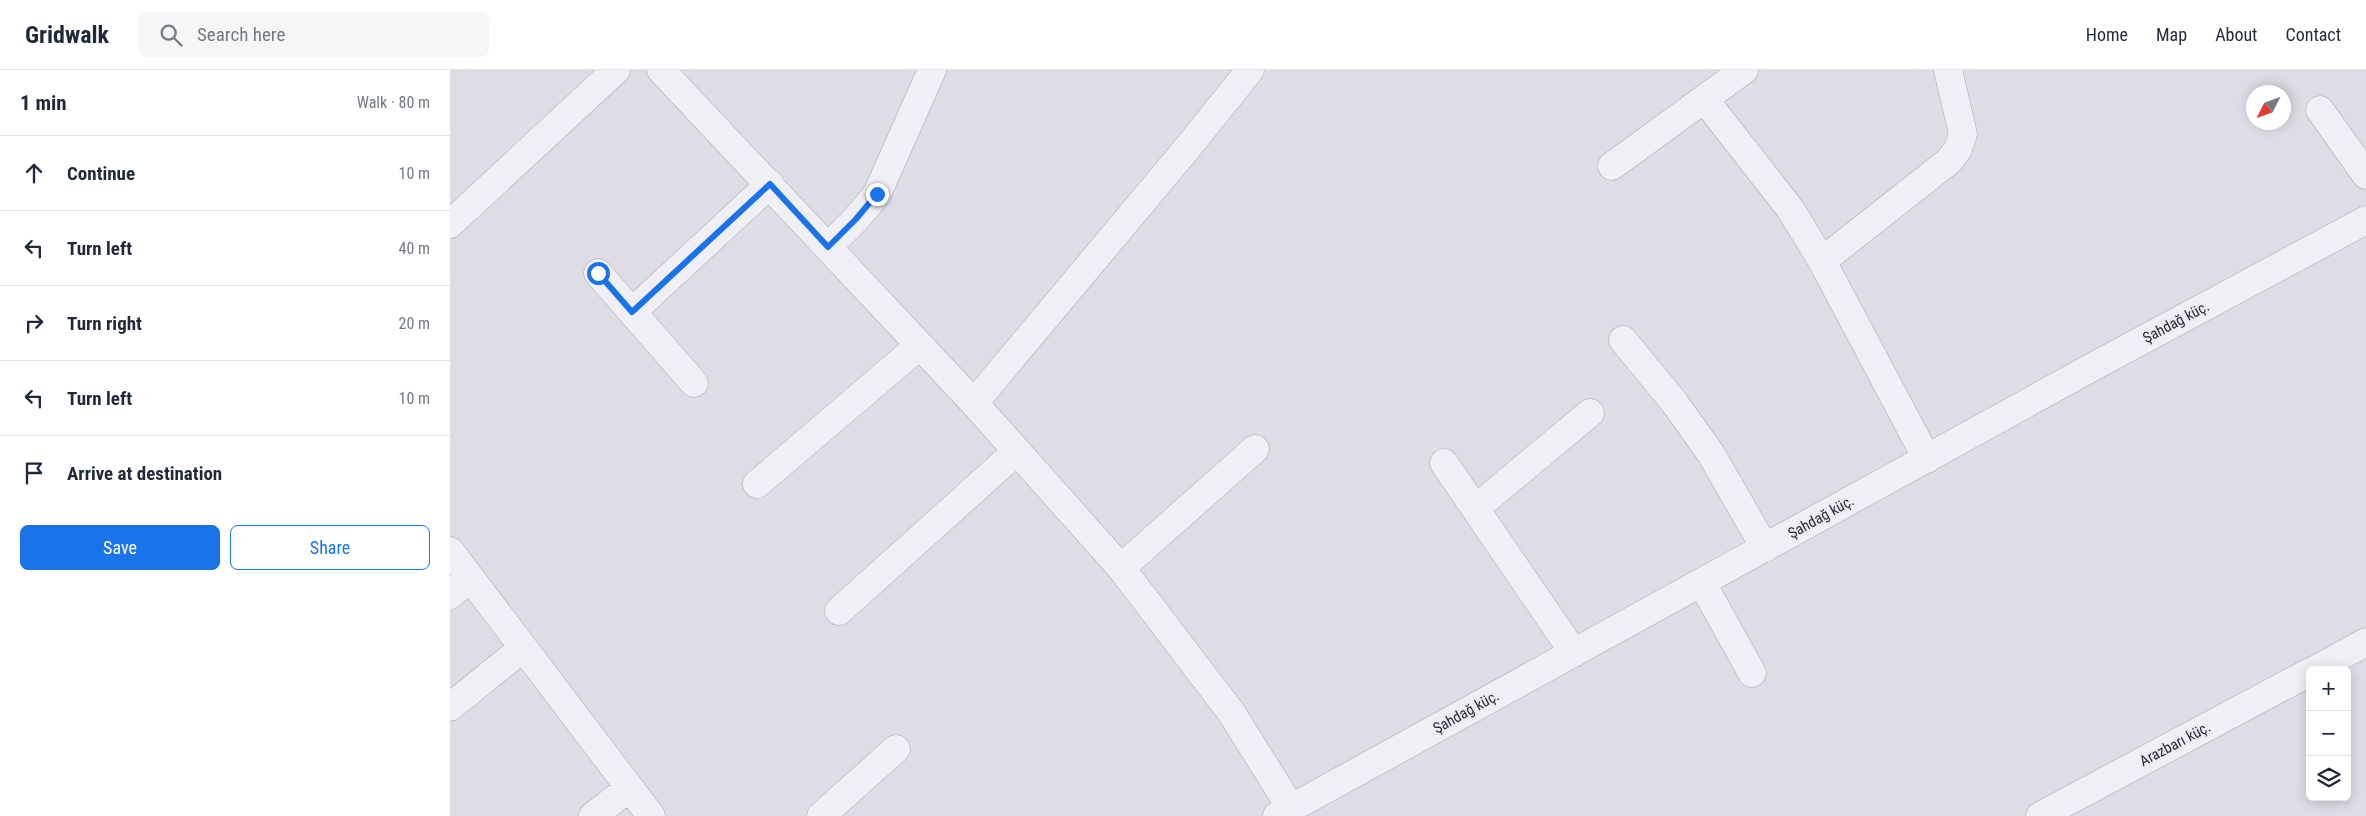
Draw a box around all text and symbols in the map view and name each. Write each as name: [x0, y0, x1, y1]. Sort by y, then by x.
search box: [139, 12, 489, 57]
text: Gridwalk: [25, 21, 109, 49]
icon: search: [157, 21, 185, 49]
text: Search here: [197, 23, 285, 46]
text: Home: [2086, 24, 2128, 45]
text: Map: [2156, 24, 2187, 45]
text: About: [2215, 24, 2257, 45]
text: Contact: [2285, 24, 2341, 45]
north arrow: [2246, 85, 2291, 130]
text: 1 min: [20, 91, 67, 115]
text: Walk · 80 m: [357, 93, 430, 112]
icon: ahead: [20, 159, 48, 187]
text: Continue: [67, 162, 135, 185]
text: 10 m: [398, 164, 430, 183]
route end: [866, 183, 889, 206]
icon: left: [20, 234, 48, 262]
text: Turn left: [67, 237, 132, 260]
text: 40 m: [398, 239, 430, 258]
route start: [587, 262, 610, 285]
street label: Şahdağ küç.: [2140, 297, 2212, 347]
icon: right: [20, 309, 48, 337]
text: Turn right: [67, 312, 142, 335]
text: 20 m: [398, 314, 430, 333]
icon: left: [20, 384, 48, 412]
text: Turn left: [67, 387, 132, 410]
text: 10 m: [398, 389, 430, 408]
icon: arrive: [20, 459, 48, 487]
text: Arrive at destination: [67, 462, 222, 485]
street label: Şahdağ küç.: [1785, 492, 1857, 542]
button: Save: [20, 525, 220, 570]
button: Share: [230, 525, 430, 570]
map controls: [2306, 666, 2351, 801]
button: +: [2306, 666, 2351, 711]
street label: Şahdağ küç.: [1430, 687, 1502, 737]
button: −: [2306, 711, 2351, 756]
street label: Arazbarı küç.: [2136, 718, 2214, 770]
button: layers: [2306, 756, 2351, 801]

